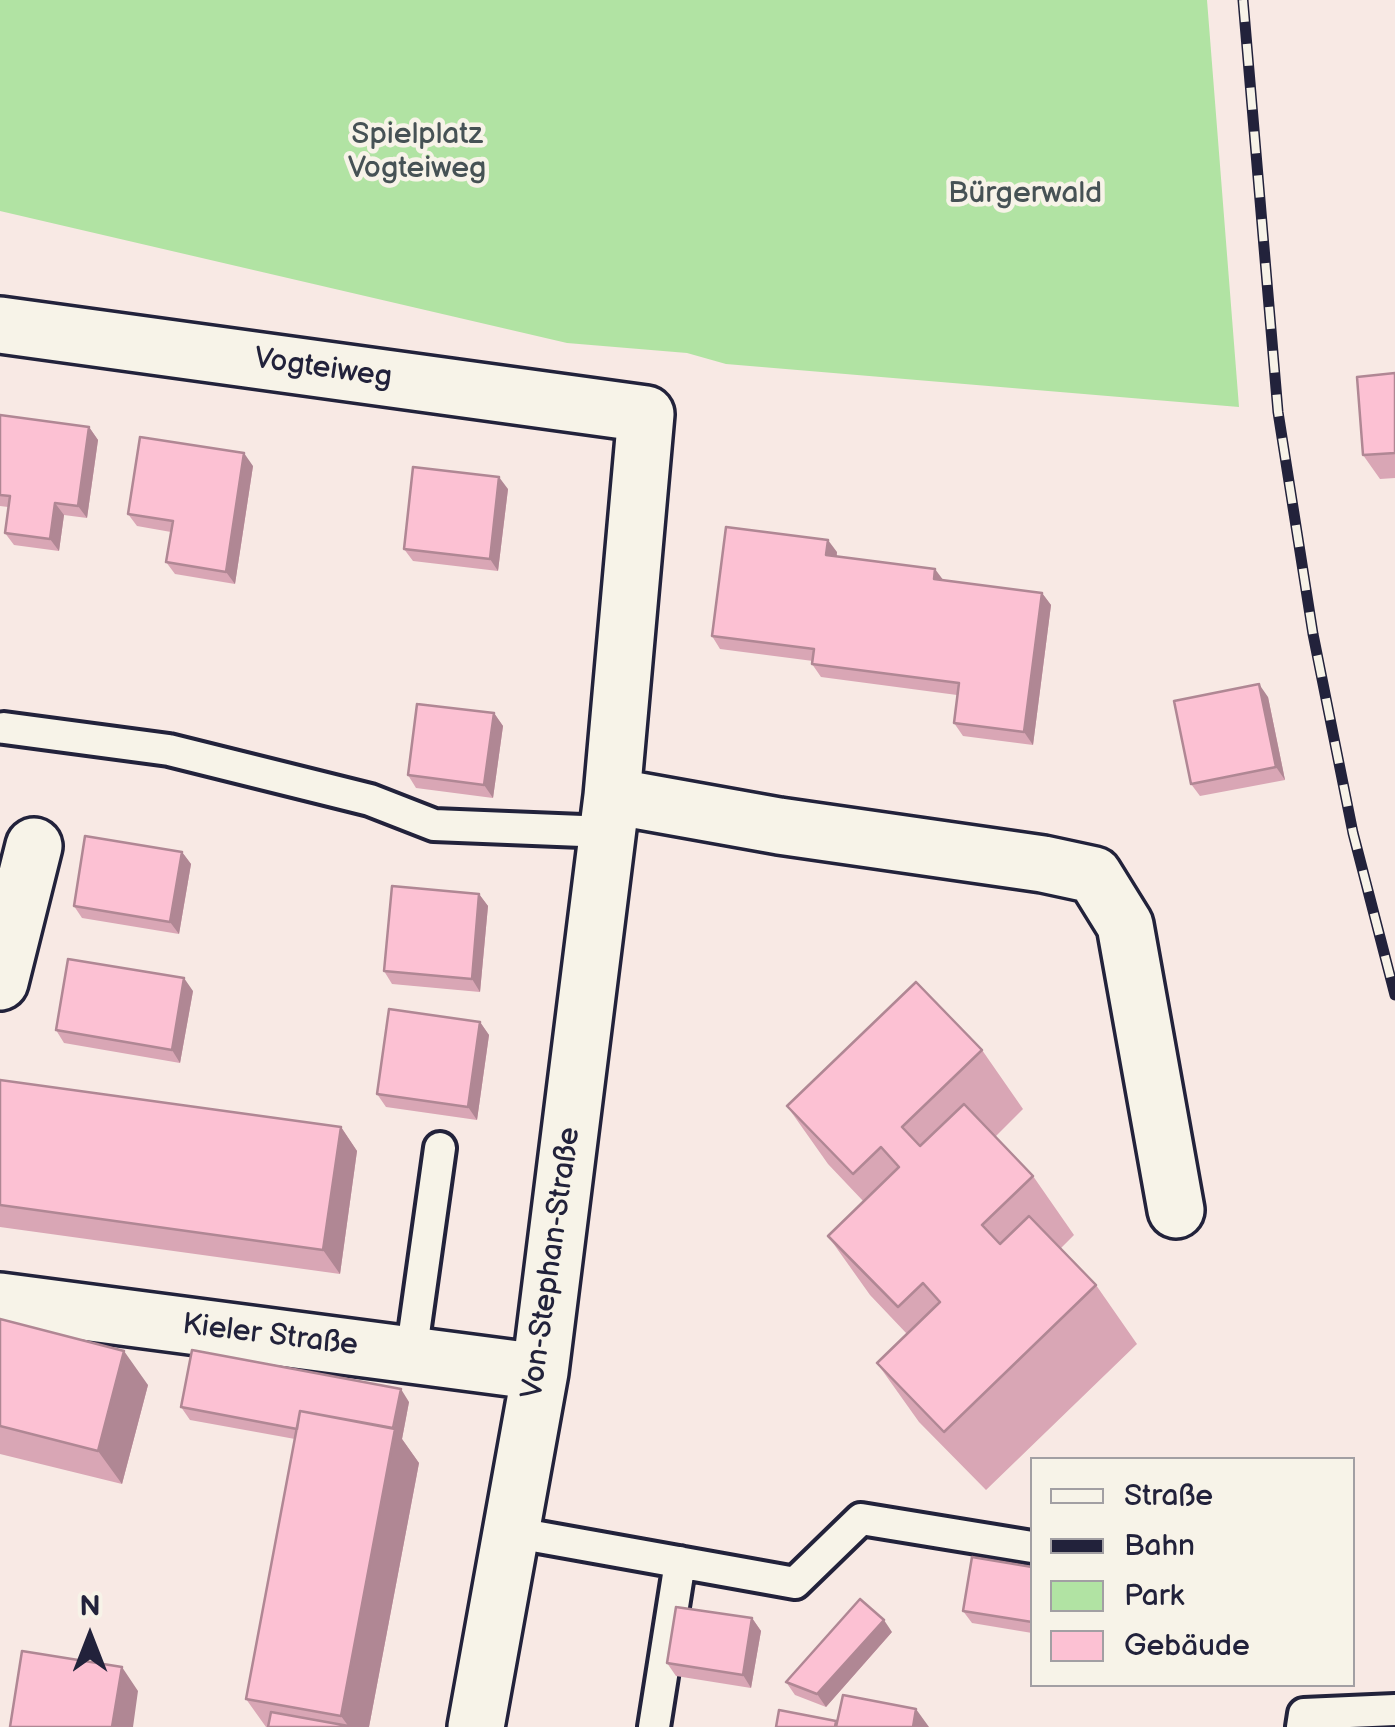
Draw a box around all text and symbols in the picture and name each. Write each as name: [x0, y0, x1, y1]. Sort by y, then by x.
park label: Spielplatz Vogteiweg: [348, 117, 486, 188]
park label: Bürgerwald: [948, 176, 1102, 212]
street label: Vogteiweg: [252, 342, 394, 396]
street label: Von-Stephan-Straße: [515, 1125, 589, 1401]
street label: Kieler Straße: [180, 1307, 360, 1365]
legend: [1030, 1457, 1355, 1687]
text: Straße: [1124, 1478, 1213, 1514]
text: Bahn: [1124, 1528, 1195, 1564]
text: Park: [1124, 1578, 1184, 1614]
north arrow: [40, 1587, 140, 1687]
text: N: [79, 1590, 101, 1623]
text: Gebäude: [1124, 1628, 1250, 1664]

